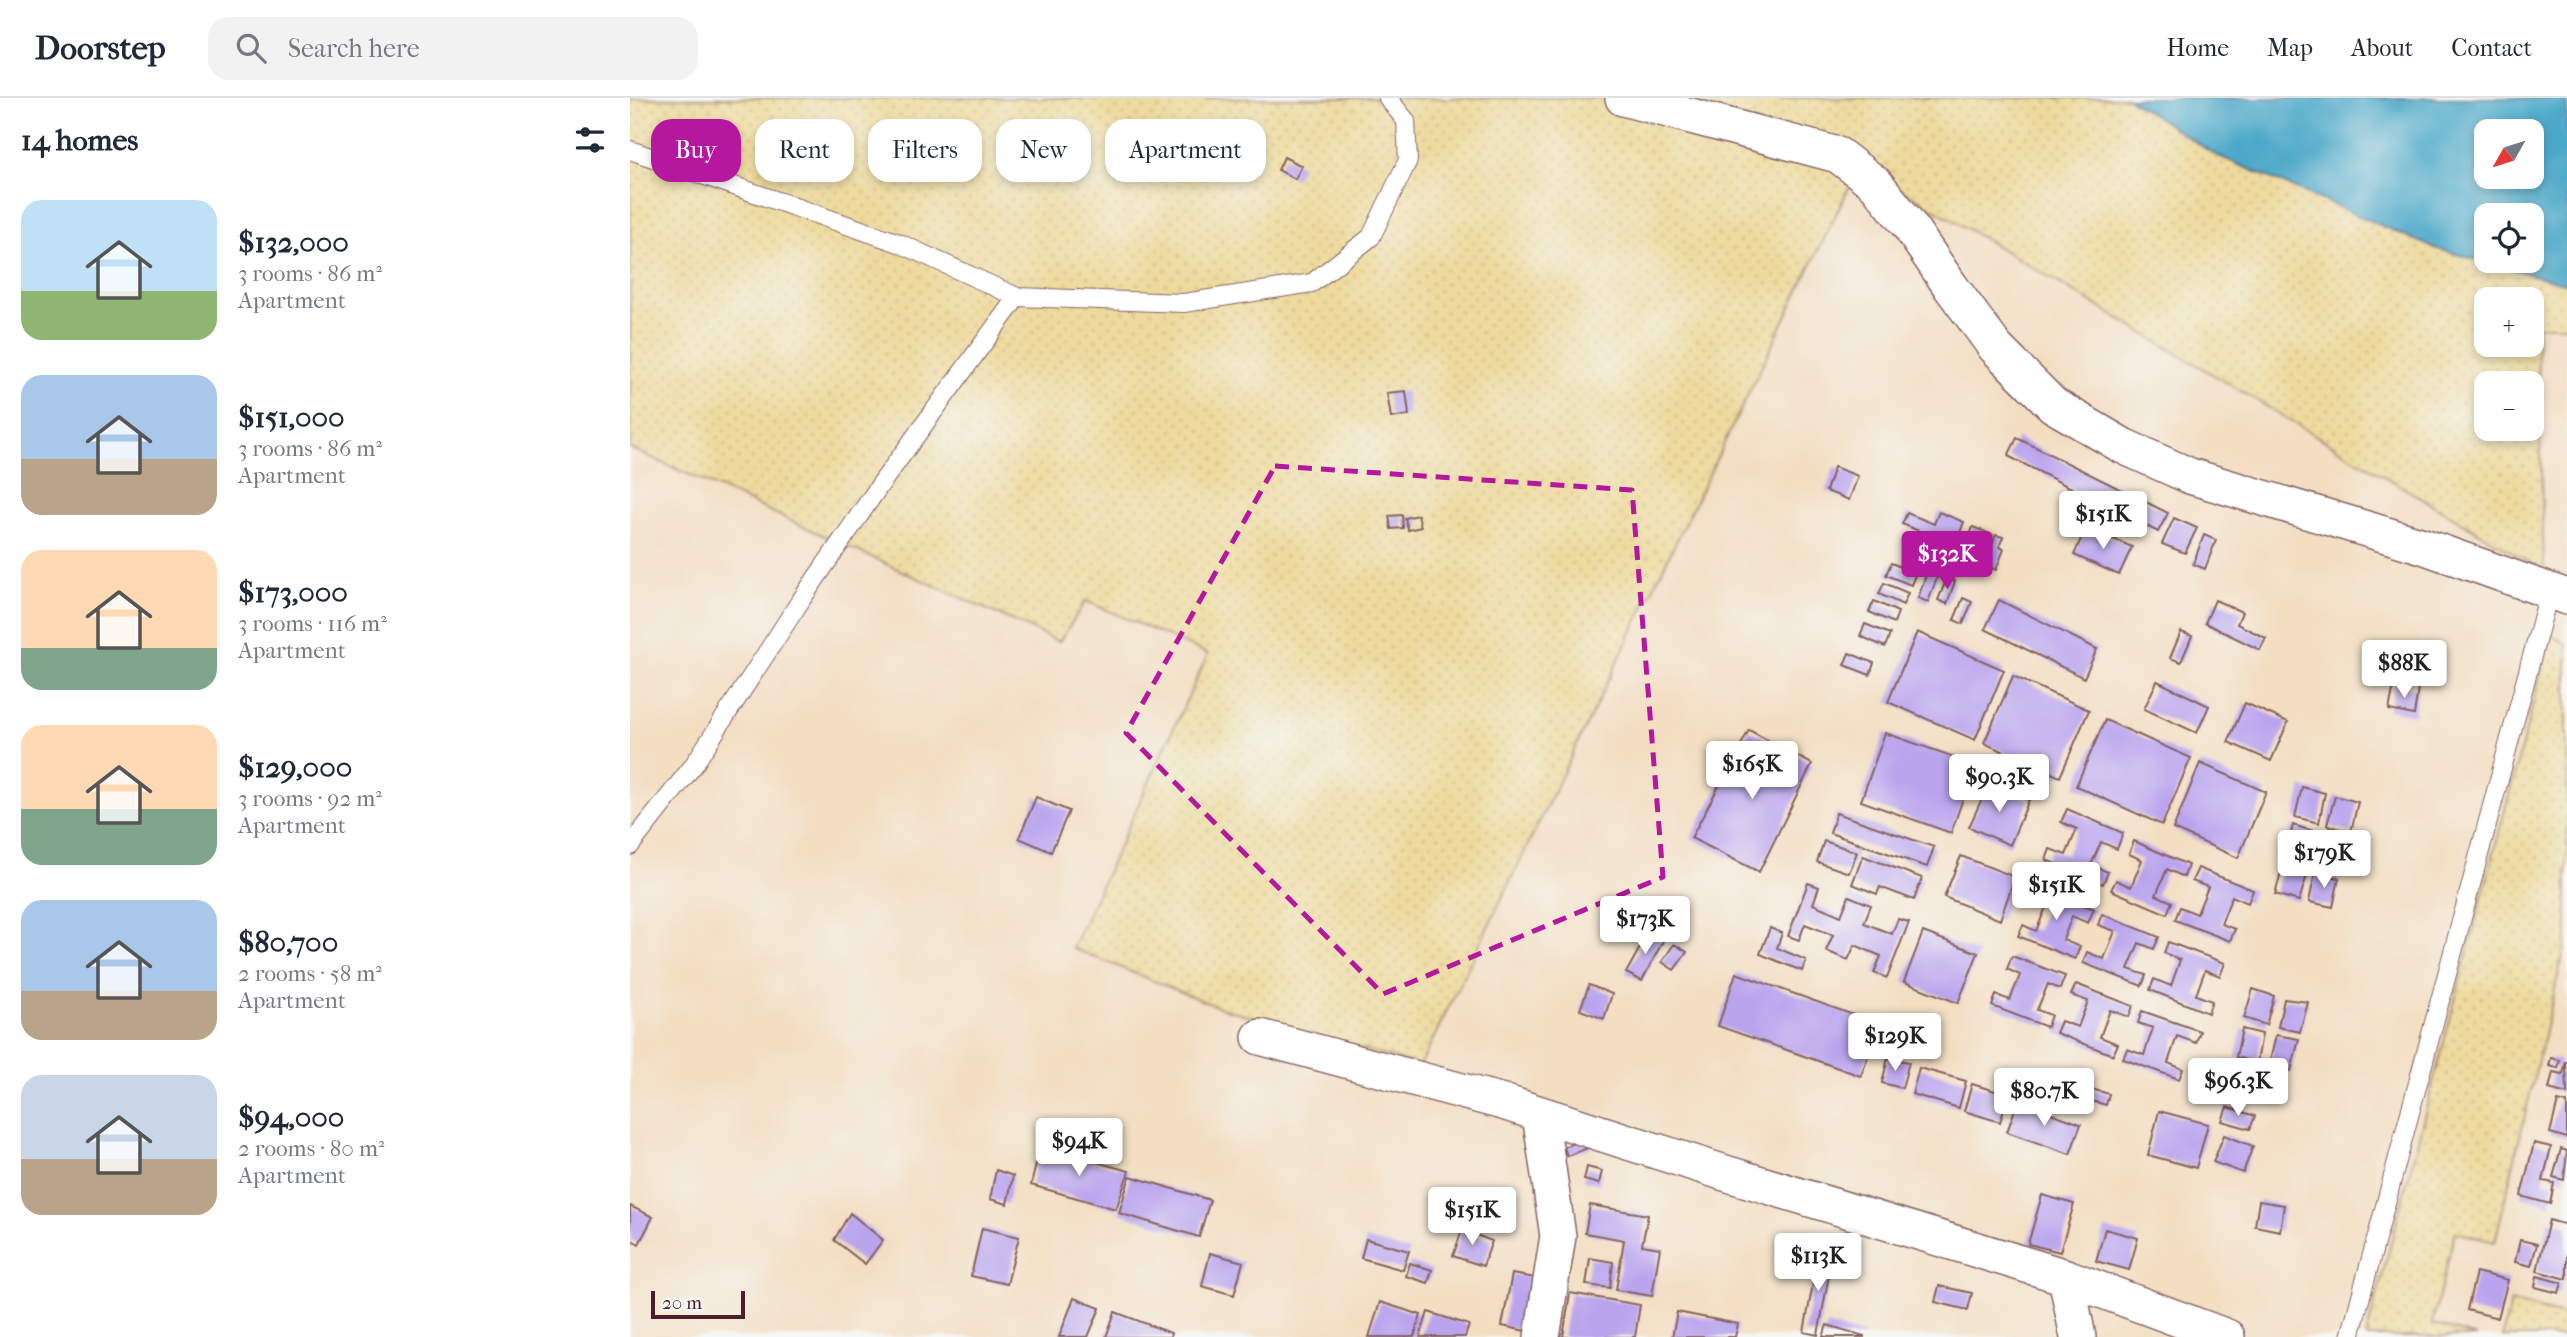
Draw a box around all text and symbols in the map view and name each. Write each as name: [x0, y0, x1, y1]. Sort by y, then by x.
search box: [208, 17, 698, 80]
text: Doorstep: [35, 29, 166, 68]
icon: search: [232, 29, 270, 67]
text: Search here: [288, 33, 420, 64]
text: Home: [2167, 34, 2229, 62]
text: Map: [2267, 34, 2313, 62]
text: About: [2351, 34, 2413, 62]
text: Contact: [2451, 34, 2532, 62]
chip: Buy: [651, 119, 741, 182]
chip: Rent: [755, 119, 854, 182]
chip: Filters: [868, 119, 982, 182]
chip: New: [996, 119, 1091, 182]
chip: Apartment: [1105, 119, 1266, 182]
north arrow: [2474, 119, 2544, 189]
map controls: [2474, 119, 2544, 441]
icon: filters: [571, 121, 609, 159]
text: 14 homes: [21, 123, 138, 158]
button: locate: [2474, 203, 2544, 273]
text: $132,000: [238, 225, 349, 260]
icon: home: [77, 228, 161, 312]
text: 3 rooms · 86 m²: [238, 260, 382, 287]
text: Apartment: [238, 287, 346, 314]
button: +: [2474, 287, 2544, 357]
button: −: [2474, 371, 2544, 441]
text: $151,000: [238, 400, 345, 435]
icon: home: [77, 403, 161, 487]
text: 3 rooms · 86 m²: [238, 435, 382, 462]
text: Apartment: [238, 462, 346, 489]
pin: $151K: [2054, 491, 2152, 551]
text: $151K: [2075, 500, 2131, 527]
pin: $132K: [1898, 532, 1996, 591]
text: $132K: [1918, 540, 1976, 567]
text: $173,000: [238, 575, 348, 610]
icon: home: [77, 578, 161, 662]
text: 3 rooms · 116 m²: [238, 610, 387, 637]
text: Apartment: [238, 637, 346, 664]
pin: $88K: [2363, 640, 2445, 700]
text: $88K: [2378, 649, 2430, 676]
pin: $165K: [1703, 742, 1801, 801]
text: $129,000: [238, 750, 352, 785]
text: $165K: [1722, 750, 1782, 777]
icon: home: [77, 753, 161, 837]
pin: $90.3K: [1942, 754, 2056, 814]
text: $90.3K: [1965, 763, 2033, 790]
text: 3 rooms · 92 m²: [238, 785, 382, 812]
text: Apartment: [238, 812, 346, 839]
pin: $179K: [2275, 830, 2373, 890]
text: $179K: [2294, 839, 2354, 866]
pin: $151K: [2007, 862, 2105, 922]
text: $151K: [2028, 871, 2084, 898]
pin: $173K: [1596, 896, 1694, 956]
text: $173K: [1616, 905, 1674, 932]
text: $80,700: [238, 925, 338, 960]
icon: home: [77, 928, 161, 1012]
text: 2 rooms · 58 m²: [238, 960, 382, 987]
text: Apartment: [238, 987, 346, 1014]
pin: $129K: [1846, 1014, 1944, 1073]
text: $129K: [1864, 1022, 1926, 1049]
pin: $96.3K: [2181, 1058, 2295, 1118]
text: $96.3K: [2204, 1067, 2272, 1094]
pin: $80.7K: [1987, 1068, 2101, 1128]
text: $80.7K: [2010, 1077, 2078, 1104]
text: $94,000: [238, 1100, 344, 1135]
icon: home: [77, 1103, 161, 1187]
pin: $94K: [1038, 1118, 1120, 1178]
text: $94K: [1052, 1127, 1106, 1154]
text: 2 rooms · 80 m²: [238, 1135, 385, 1162]
text: Apartment: [238, 1162, 346, 1189]
pin: $151K: [1423, 1188, 1521, 1247]
text: $151K: [1444, 1196, 1500, 1223]
pin: $113K: [1769, 1234, 1867, 1293]
text: $113K: [1790, 1242, 1846, 1269]
scale bar: [651, 1288, 746, 1320]
text: 20 m: [662, 1292, 702, 1314]

